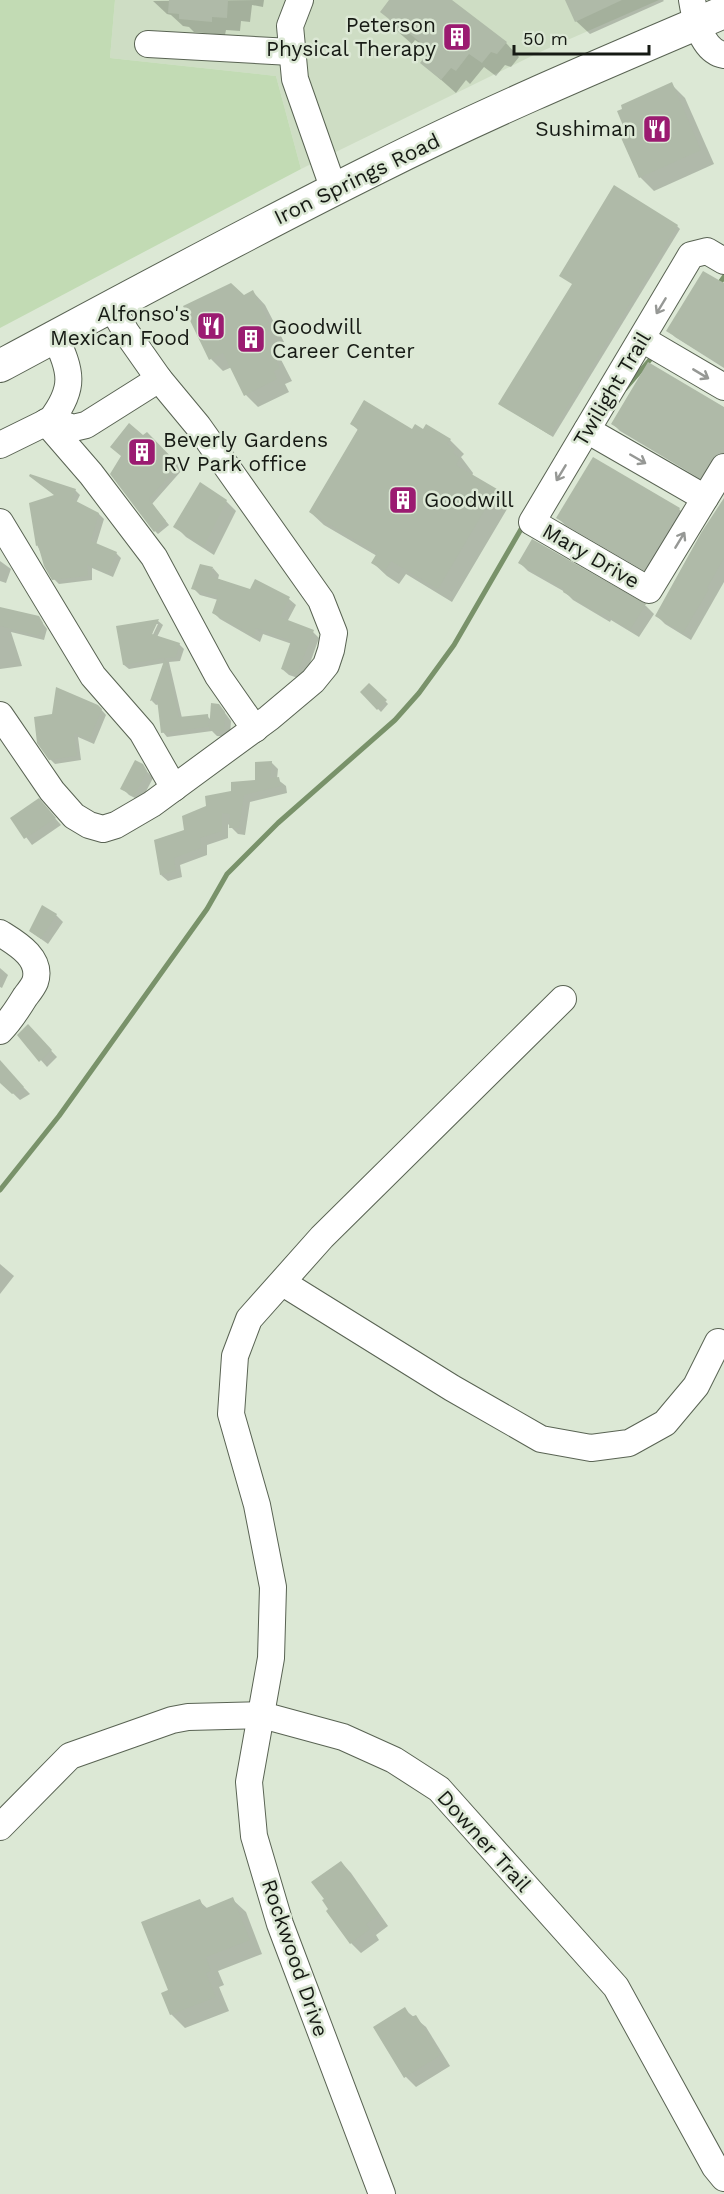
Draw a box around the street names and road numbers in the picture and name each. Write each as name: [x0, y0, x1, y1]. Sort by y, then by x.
street label: Iron Springs Road: [270, 128, 444, 230]
street label: Twilight Trail: [568, 326, 656, 451]
street label: Mary Drive: [538, 518, 644, 593]
street label: Downer Trail: [432, 1785, 537, 1897]
street label: Rockwood Drive: [257, 1876, 334, 2040]

